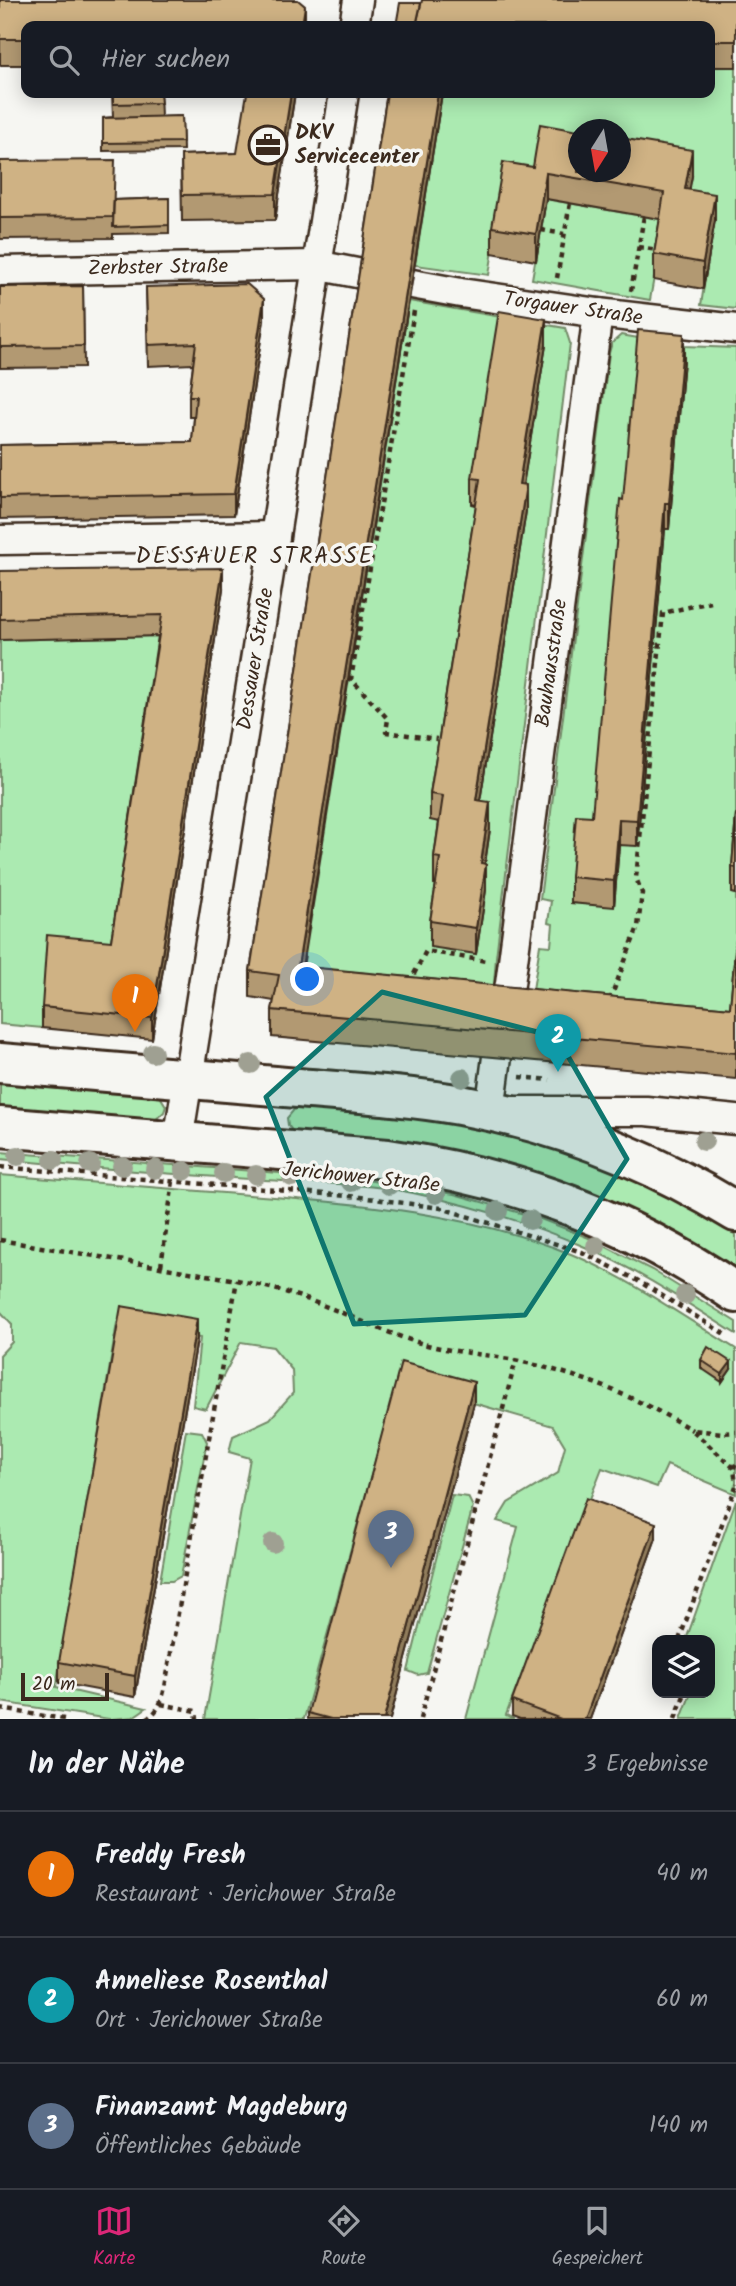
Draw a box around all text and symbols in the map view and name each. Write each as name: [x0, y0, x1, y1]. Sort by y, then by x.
search box: [21, 21, 715, 98]
text: Hier suchen: [101, 39, 230, 81]
icon: search: [45, 41, 83, 79]
place label: DKV Servicecenter: [295, 117, 420, 174]
north arrow: [568, 119, 631, 182]
office icon: DKV Servicecenter: [247, 124, 289, 166]
street label: Zerbster Straße: [88, 250, 229, 286]
street label: Torgauer Straße: [501, 283, 645, 335]
district label: DESSAUER STRASSE: [136, 539, 374, 575]
street label: Dessauer Straße: [228, 585, 284, 732]
street label: Bauhausstraße: [527, 596, 577, 729]
your location: [290, 962, 324, 996]
pin: 1: [112, 974, 158, 1032]
pin: 2: [535, 1014, 581, 1072]
street label: Jerichower Straße: [281, 1153, 442, 1203]
pin: 3: [368, 1510, 414, 1568]
map controls: [652, 1635, 715, 1698]
button: layers: [652, 1635, 715, 1698]
scale bar: [21, 1670, 108, 1702]
text: 20 m: [32, 1670, 75, 1700]
text: In der Nähe: [28, 1741, 185, 1789]
text: 3 Ergebnisse: [584, 1747, 708, 1783]
text: Freddy Fresh: [95, 1835, 246, 1877]
text: 1: [48, 1856, 54, 1892]
text: 40 m: [656, 1856, 708, 1892]
text: Restaurant · Jerichower Straße: [95, 1877, 396, 1913]
text: Anneliese Rosenthal: [95, 1961, 327, 2003]
text: 2: [44, 1982, 58, 2018]
text: 60 m: [656, 1982, 708, 2018]
text: Ort · Jerichower Straße: [95, 2003, 323, 2039]
text: Finanzamt Magdeburg: [95, 2087, 348, 2129]
text: 3: [45, 2108, 57, 2144]
text: 140 m: [649, 2108, 708, 2144]
text: Öffentliches Gebäude: [95, 2129, 301, 2165]
tab: Karte: [93, 2202, 135, 2274]
tab: Route: [321, 2202, 366, 2274]
tab: Gespeichert: [552, 2202, 643, 2274]

